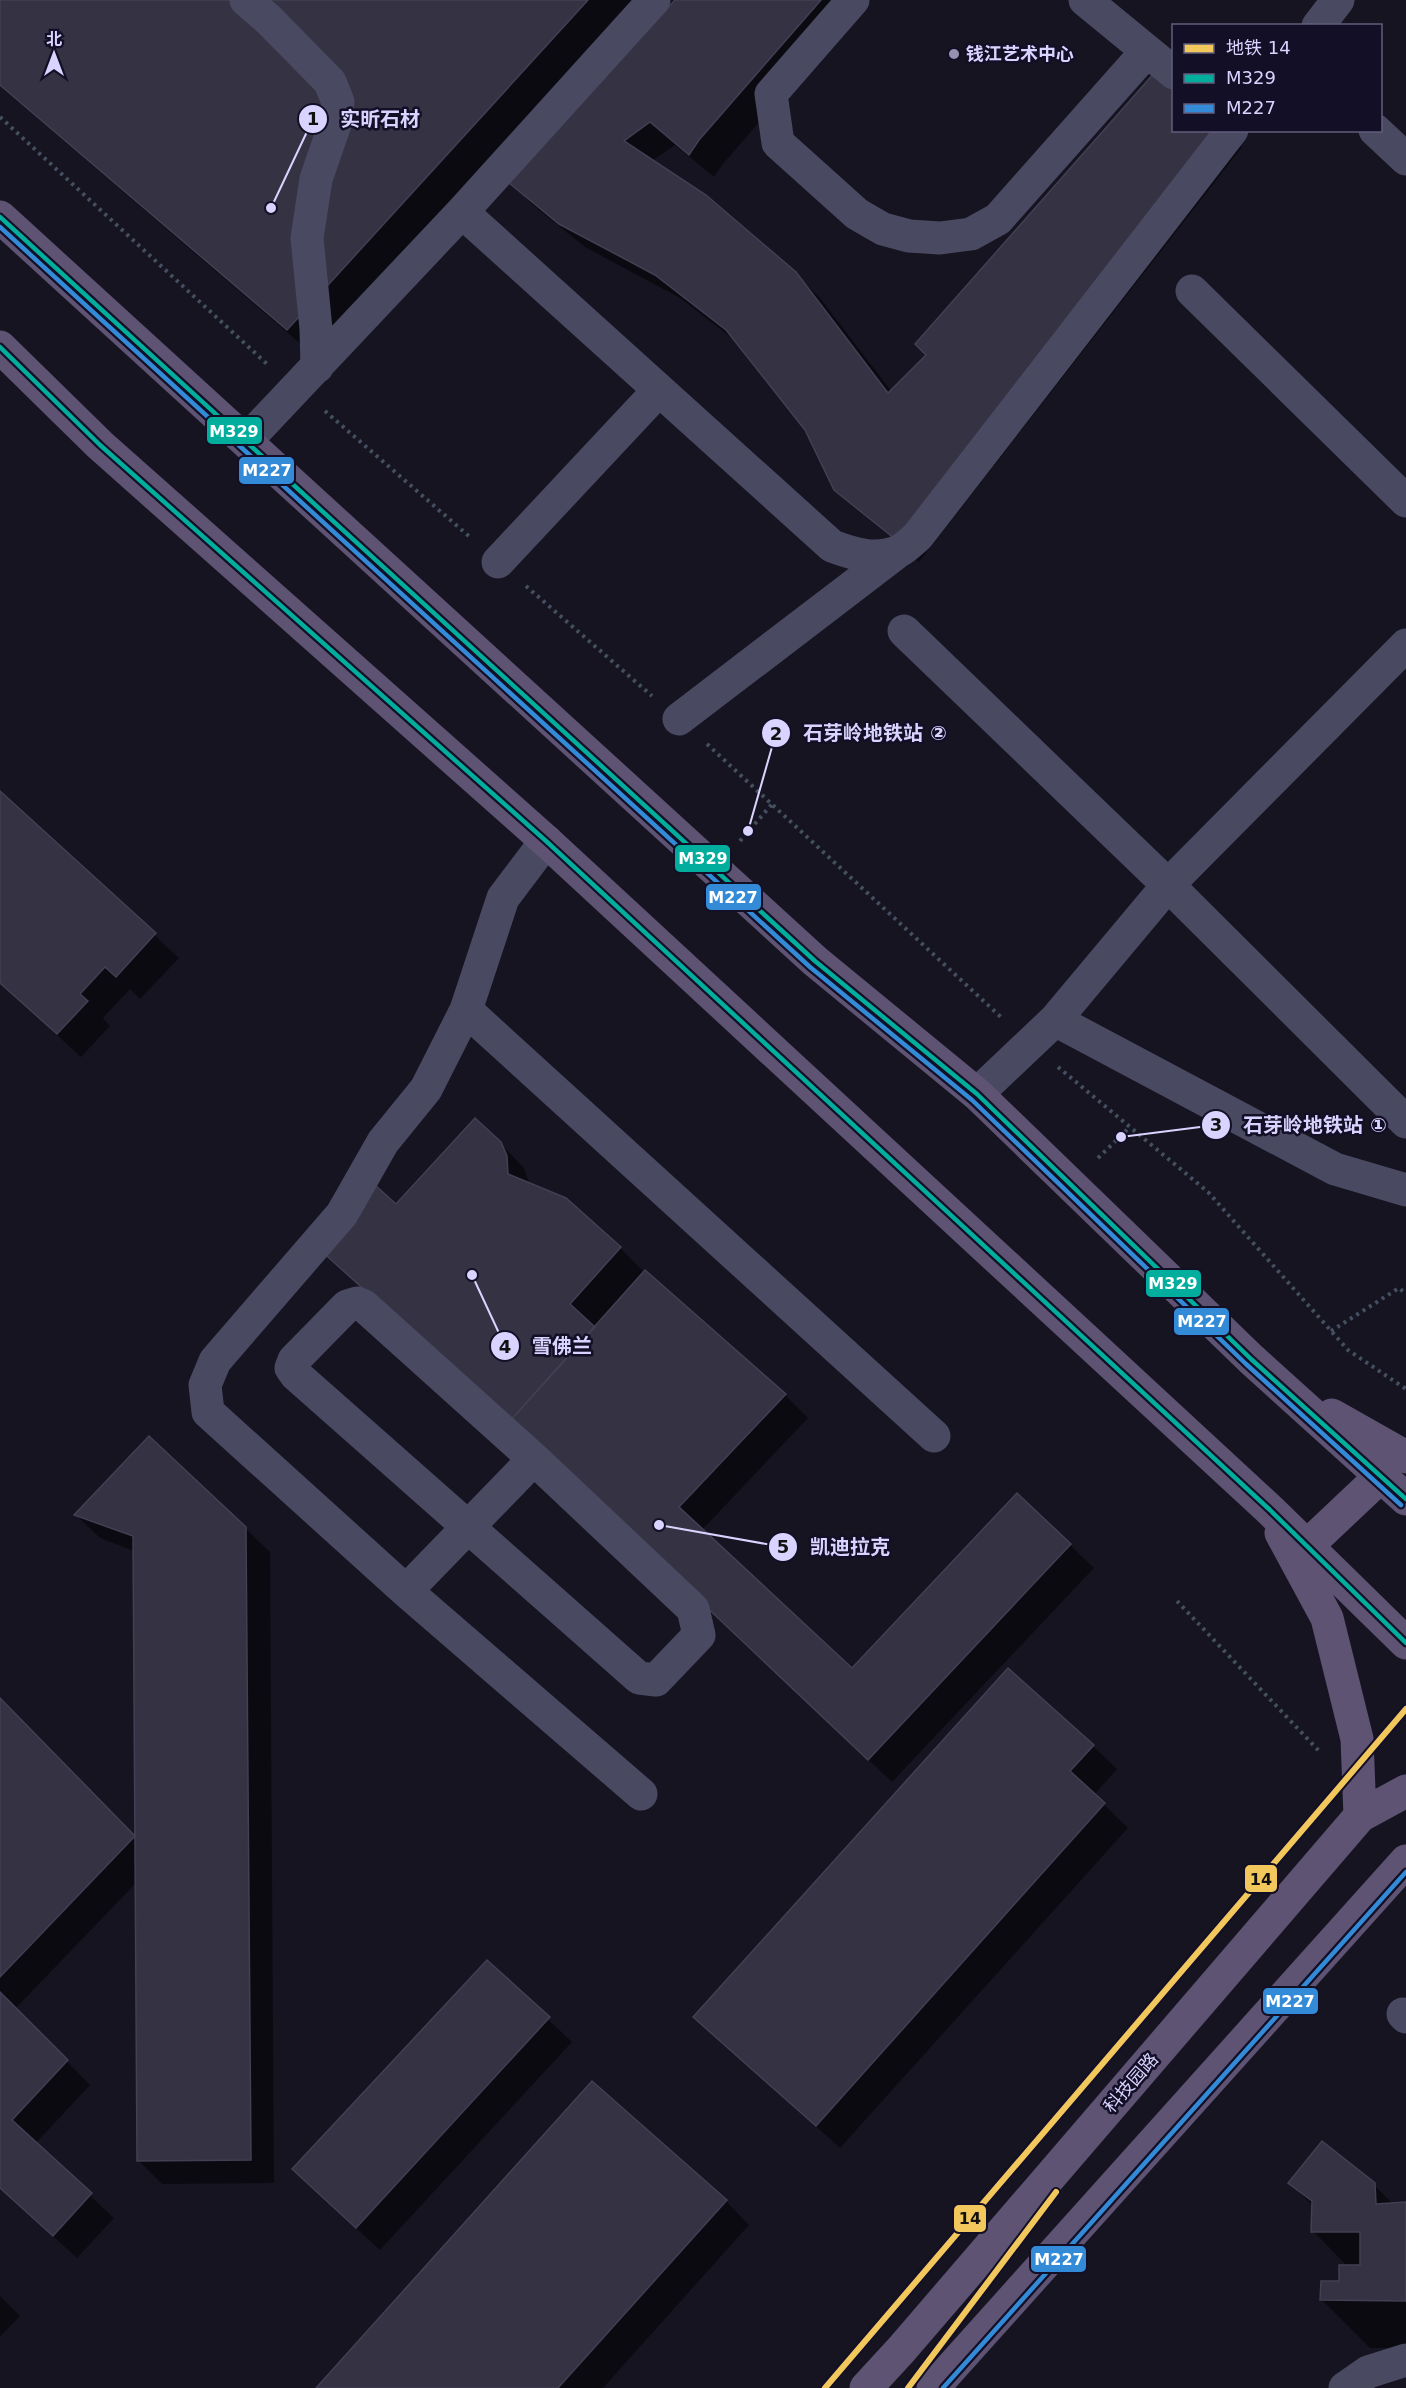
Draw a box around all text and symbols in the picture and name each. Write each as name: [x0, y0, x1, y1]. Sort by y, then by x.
north arrow: [24, 24, 84, 84]
legend: [1172, 24, 1382, 132]
text: 北: [46, 30, 62, 49]
text: 地铁 14: [1226, 37, 1291, 58]
place label: 钱江艺术中心: [966, 43, 1074, 64]
marker: 钱江艺术中心: [947, 47, 961, 61]
text: M329: [1226, 67, 1276, 88]
text: M227: [1226, 97, 1276, 118]
callout: 实昕石材: [298, 100, 432, 138]
text: 实昕石材: [340, 107, 420, 131]
text: 1: [307, 108, 319, 129]
line badge: M329: [206, 416, 263, 445]
text: M329: [209, 422, 259, 441]
line badge: M227: [238, 456, 295, 485]
text: M227: [242, 461, 292, 480]
callout: 石芽岭地铁站 ②: [761, 714, 959, 752]
text: 石芽岭地铁站 ②: [803, 721, 947, 745]
text: 2: [770, 723, 782, 744]
line badge: M329: [674, 844, 731, 873]
text: M329: [678, 849, 728, 868]
line badge: M227: [705, 883, 762, 911]
text: M227: [708, 888, 758, 907]
callout: 石芽岭地铁站 ①: [1201, 1106, 1399, 1144]
text: 石芽岭地铁站 ①: [1243, 1113, 1387, 1137]
text: 3: [1210, 1114, 1222, 1135]
line badge: M329: [1145, 1269, 1202, 1298]
text: M329: [1148, 1274, 1198, 1293]
line badge: M227: [1173, 1307, 1230, 1336]
text: M227: [1177, 1312, 1227, 1331]
callout: 雪佛兰: [490, 1327, 604, 1365]
text: 雪佛兰: [532, 1334, 592, 1358]
text: 4: [499, 1336, 511, 1357]
callout: 凯迪拉克: [768, 1528, 902, 1566]
text: 凯迪拉克: [810, 1535, 890, 1559]
text: 5: [777, 1536, 789, 1557]
line badge: 14: [1244, 1864, 1278, 1893]
text: 14: [1250, 1870, 1272, 1889]
line badge: M227: [1262, 1987, 1319, 2015]
text: M227: [1265, 1992, 1315, 2011]
street label: 科技园路: [1099, 2049, 1162, 2117]
line badge: 14: [953, 2204, 987, 2233]
text: 14: [959, 2209, 981, 2228]
line badge: M227: [1030, 2245, 1087, 2273]
text: M227: [1034, 2250, 1084, 2269]

